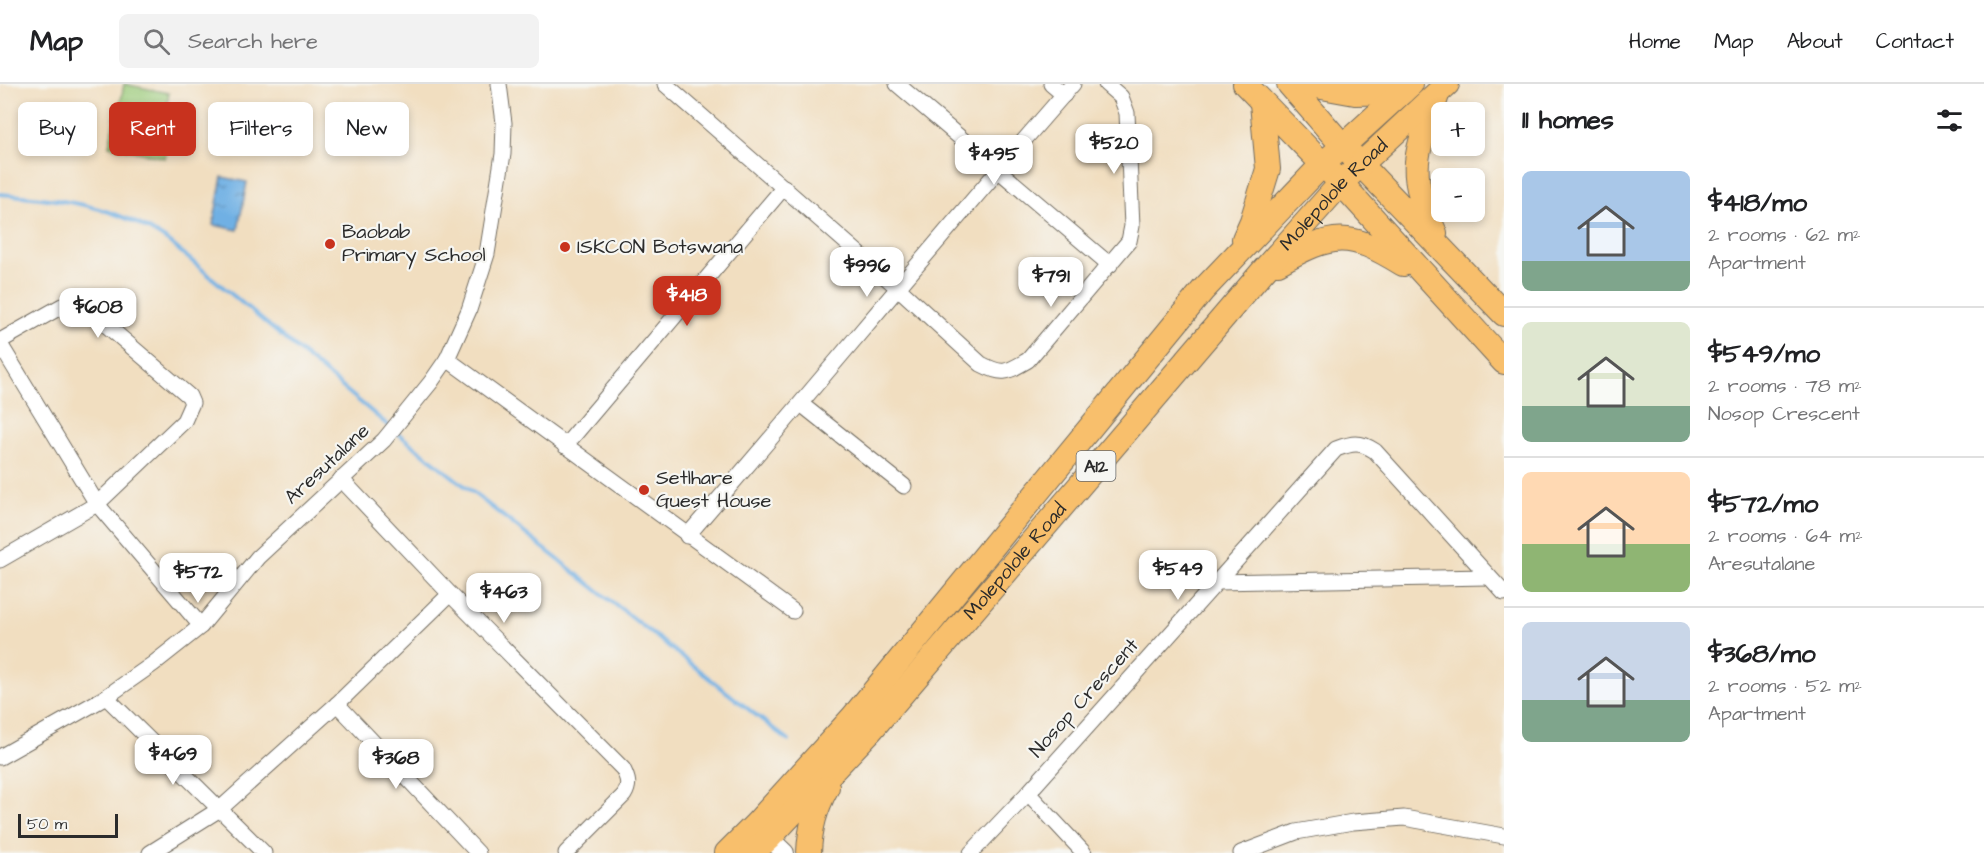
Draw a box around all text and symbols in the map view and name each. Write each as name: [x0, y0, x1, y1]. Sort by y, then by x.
search box: [119, 14, 539, 68]
text: Map: [30, 22, 83, 61]
icon: search: [140, 25, 173, 58]
text: Search here: [188, 26, 318, 57]
text: Home: [1629, 27, 1681, 56]
text: Map: [1714, 27, 1754, 56]
text: About: [1787, 27, 1843, 56]
text: Contact: [1876, 27, 1954, 56]
chip: Buy: [18, 102, 97, 156]
chip: Rent: [109, 102, 196, 156]
chip: Filters: [208, 102, 313, 156]
chip: New: [325, 102, 409, 156]
map controls: [1431, 102, 1485, 222]
button: +: [1431, 102, 1485, 156]
text: 11 homes: [1522, 102, 1614, 138]
icon: filters: [1933, 104, 1966, 137]
pin: $520: [1078, 124, 1150, 175]
text: $520: [1089, 129, 1139, 157]
street label: Molepolole Road: [1273, 132, 1394, 257]
pin: $495: [958, 135, 1030, 186]
text: $495: [969, 140, 1019, 168]
button: −: [1431, 168, 1485, 222]
text: $418/mo: [1708, 185, 1807, 221]
icon: home: [1570, 195, 1642, 267]
place label: Baobab Primary School: [342, 218, 486, 270]
text: 2 rooms · 62 m²: [1708, 221, 1860, 249]
place label: ISKCON Botswana: [577, 233, 743, 261]
marker: Baobab Primary School: [323, 237, 337, 251]
marker: ISKCON Botswana: [558, 240, 572, 254]
pin: $996: [831, 247, 903, 298]
text: Apartment: [1708, 249, 1806, 277]
text: $996: [844, 252, 890, 280]
pin: $791: [1015, 257, 1087, 308]
text: $791: [1032, 262, 1070, 290]
pin: $418: [651, 276, 723, 327]
text: $418: [667, 281, 707, 309]
pin: $608: [62, 288, 134, 339]
text: $608: [73, 293, 123, 321]
text: $549/mo: [1708, 336, 1820, 372]
icon: home: [1570, 346, 1642, 418]
text: 2 rooms · 78 m²: [1708, 372, 1862, 400]
text: Nosop Crescent: [1708, 400, 1860, 428]
street label: Aresutalane: [278, 417, 376, 511]
road number: A12: [1076, 451, 1116, 481]
place label: Setlhare Guest House: [656, 464, 772, 515]
marker: Setlhare Guest House: [637, 483, 651, 497]
text: $572/mo: [1708, 486, 1818, 522]
icon: home: [1570, 496, 1642, 568]
street label: Molepolole Road: [957, 497, 1073, 626]
text: 2 rooms · 64 m²: [1708, 522, 1863, 550]
pin: $549: [1142, 550, 1214, 601]
text: Aresutalane: [1708, 550, 1815, 578]
pin: $572: [162, 553, 234, 604]
text: $549: [1153, 555, 1203, 583]
text: $572: [173, 558, 223, 586]
pin: $463: [468, 573, 540, 624]
text: $463: [480, 578, 528, 606]
street label: Nosop Crescent: [1023, 632, 1145, 764]
text: $368/mo: [1708, 636, 1816, 672]
icon: home: [1570, 646, 1642, 718]
text: 2 rooms · 52 m²: [1708, 672, 1862, 700]
text: Apartment: [1708, 700, 1806, 728]
pin: $469: [137, 735, 209, 786]
pin: $368: [360, 739, 432, 790]
text: $469: [149, 740, 197, 768]
text: $368: [373, 744, 419, 772]
scale bar: [18, 811, 118, 838]
text: 50 m: [27, 813, 67, 835]

